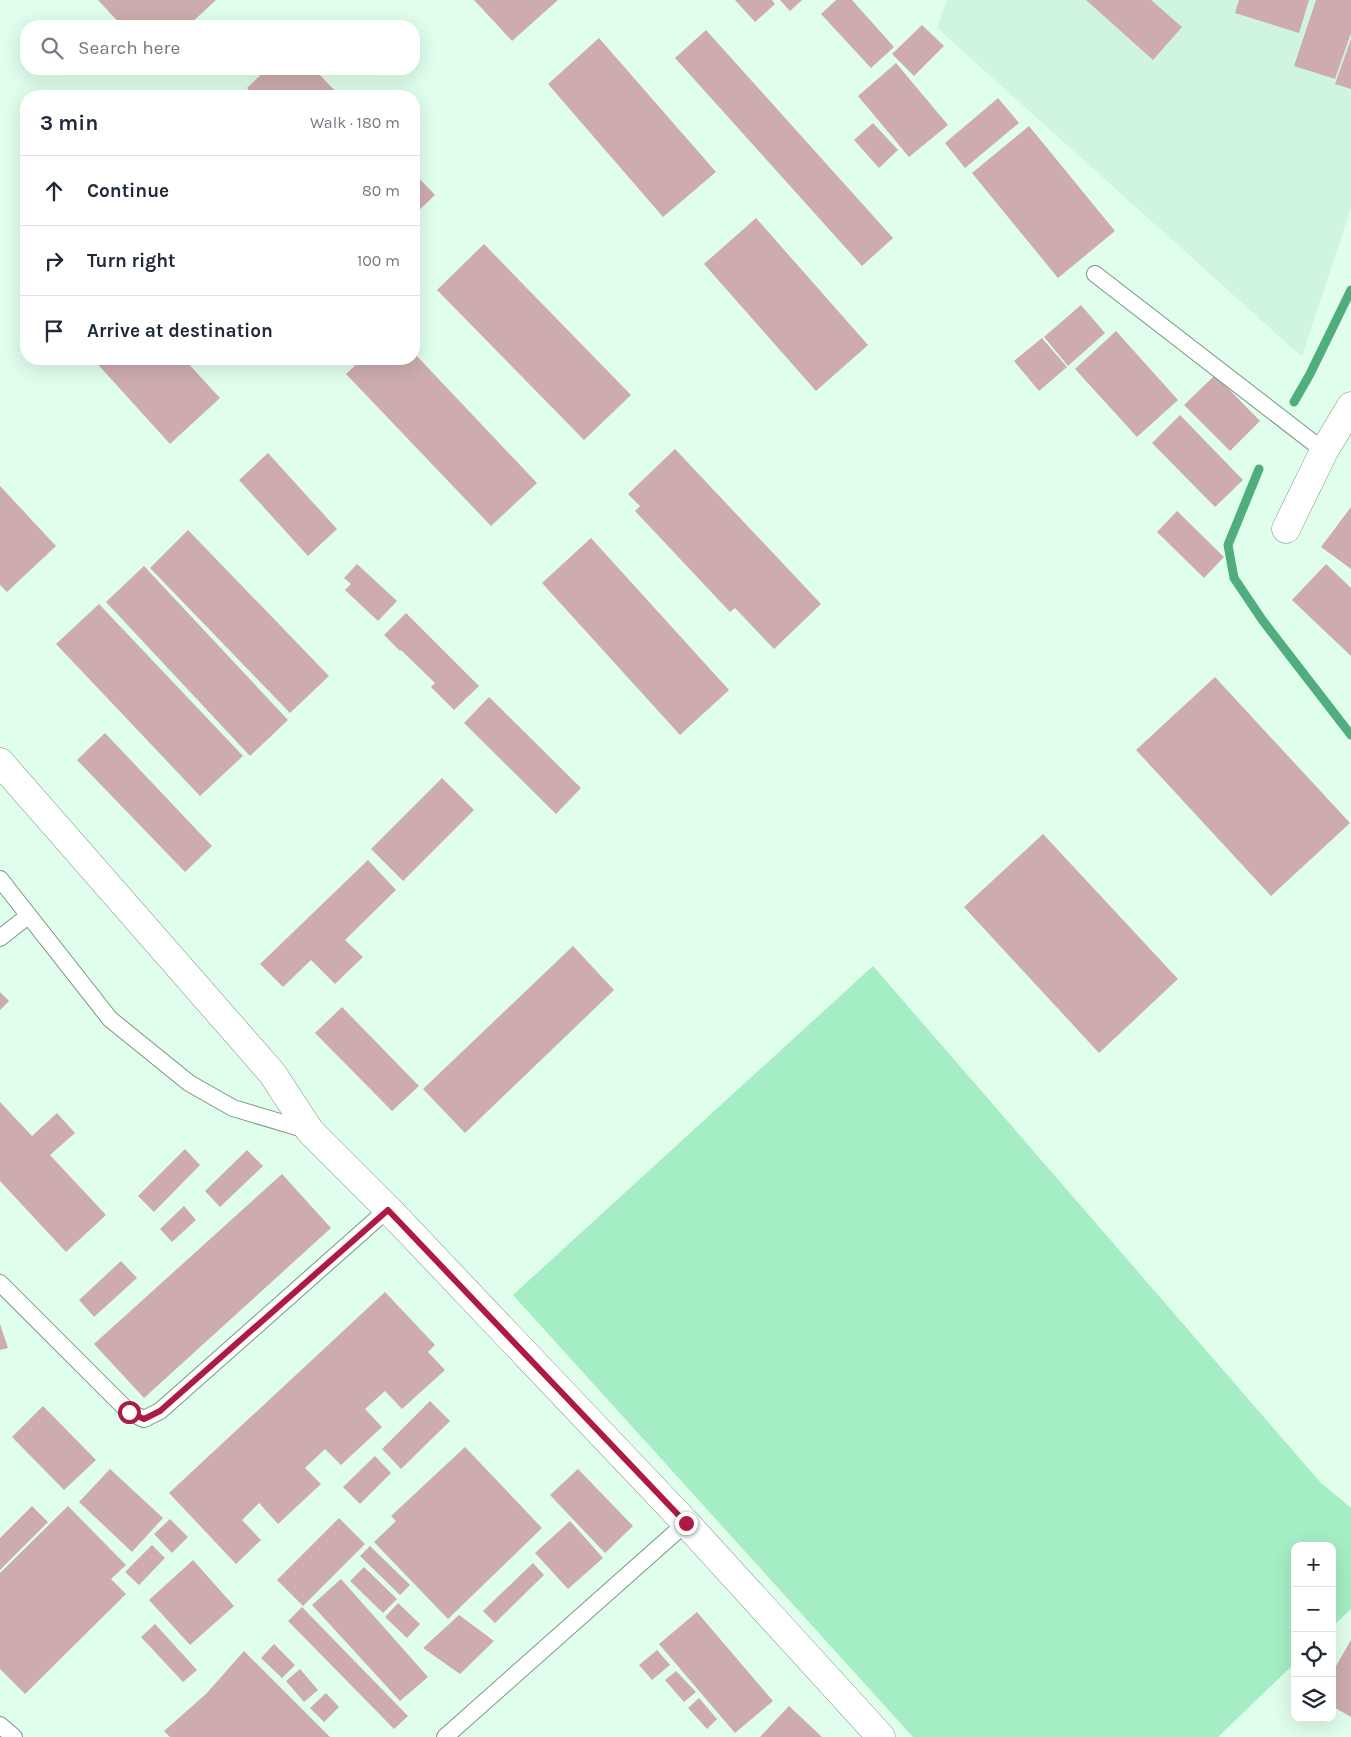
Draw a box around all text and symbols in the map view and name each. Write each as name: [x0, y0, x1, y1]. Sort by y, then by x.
search box: [20, 20, 420, 75]
icon: search: [38, 34, 66, 62]
text: Search here: [78, 37, 180, 59]
text: 3 min: [40, 111, 98, 135]
text: Walk · 180 m: [310, 113, 400, 132]
icon: ahead: [40, 177, 68, 205]
text: Continue: [87, 180, 169, 202]
text: 80 m: [362, 181, 400, 200]
icon: right: [40, 247, 68, 275]
text: Turn right: [87, 250, 176, 272]
text: 100 m: [357, 251, 400, 270]
icon: arrive: [40, 317, 68, 345]
text: Arrive at destination: [87, 320, 273, 342]
route start: [118, 1401, 141, 1424]
route end: [675, 1512, 698, 1535]
map controls: [1291, 1542, 1336, 1722]
button: +: [1291, 1542, 1336, 1587]
button: −: [1291, 1587, 1336, 1632]
button: locate: [1291, 1632, 1336, 1677]
button: layers: [1291, 1677, 1336, 1722]

